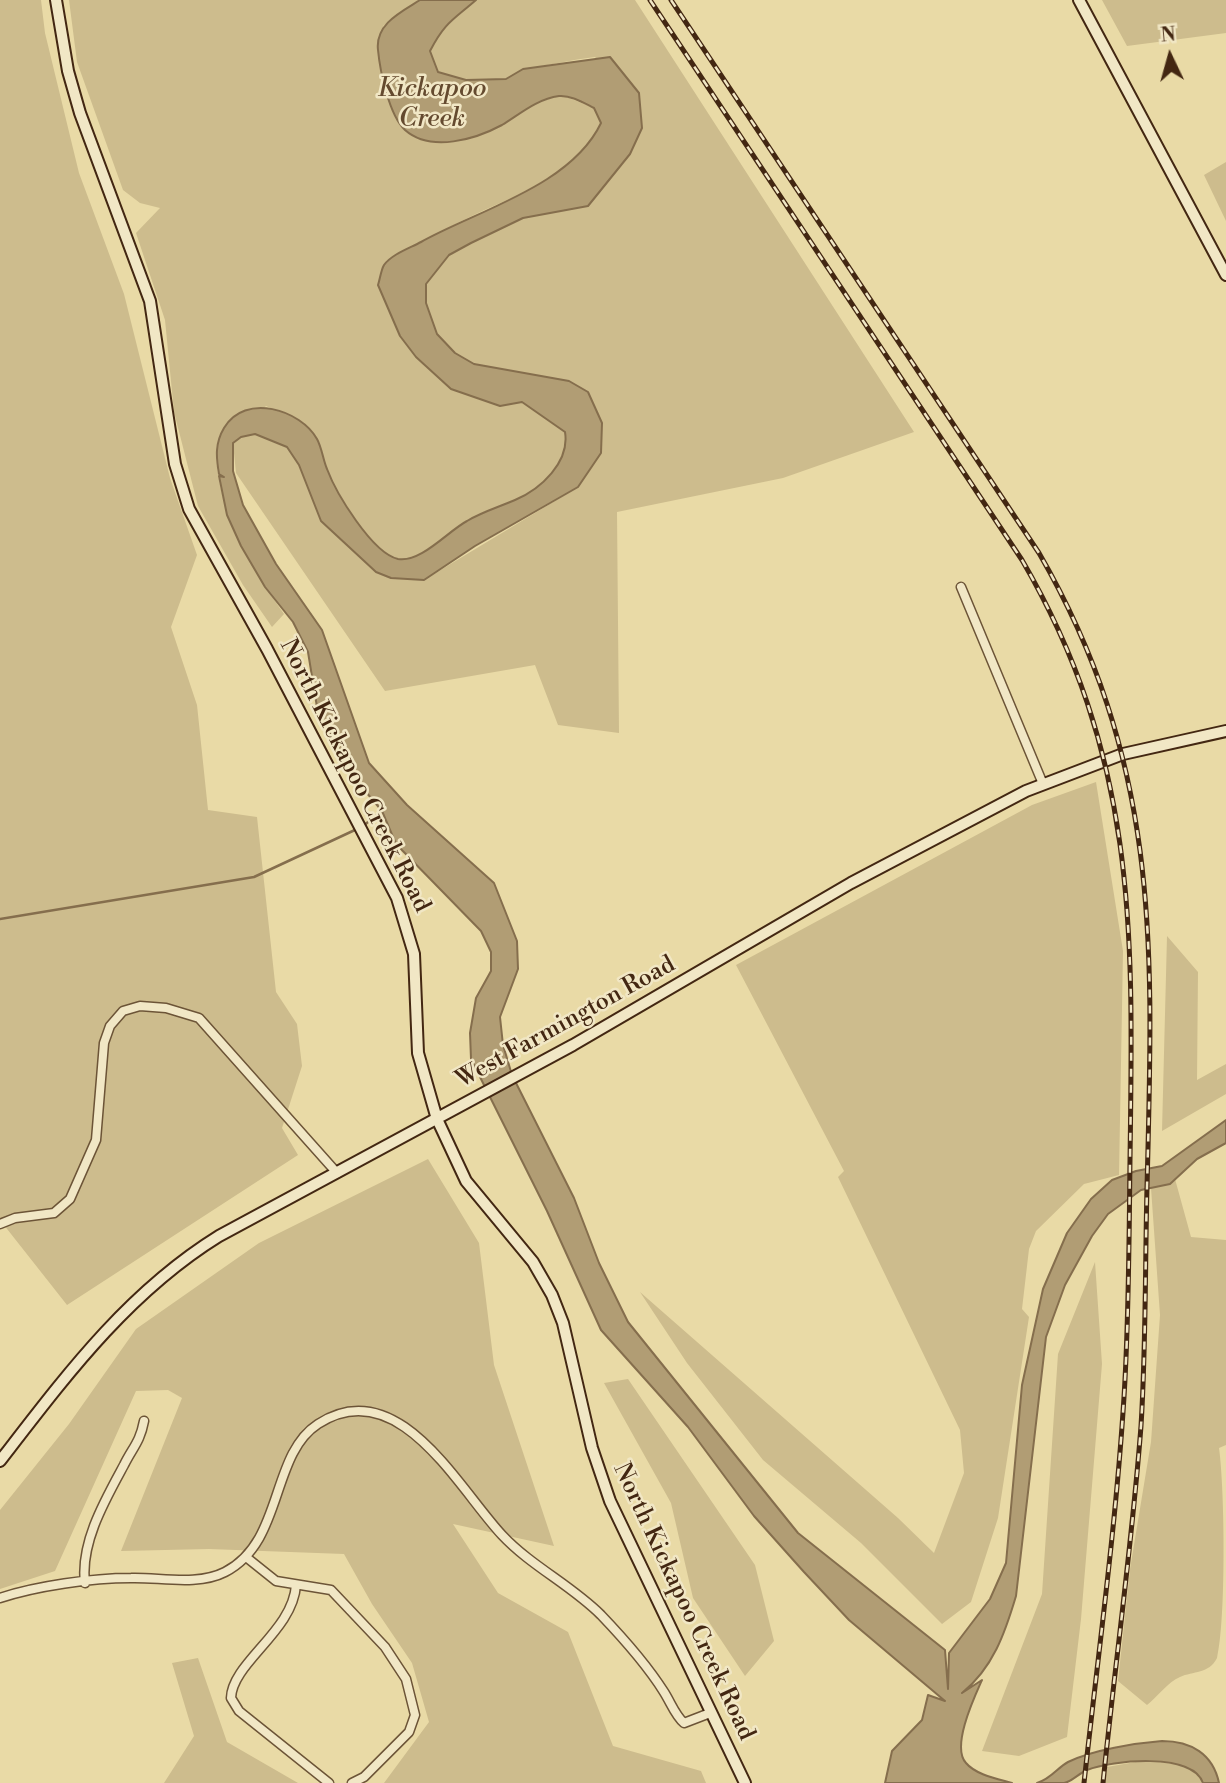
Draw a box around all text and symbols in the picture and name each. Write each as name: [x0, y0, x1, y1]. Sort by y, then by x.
north arrow: [1135, 21, 1205, 91]
text: N: [1160, 22, 1177, 48]
water label: Kickapoo Creek: [378, 74, 486, 136]
street label: North Kickapoo Creek Road: [272, 635, 436, 917]
street label: West Farmington Road: [451, 951, 681, 1095]
street label: North Kickapoo Creek Road: [606, 1459, 760, 1745]

